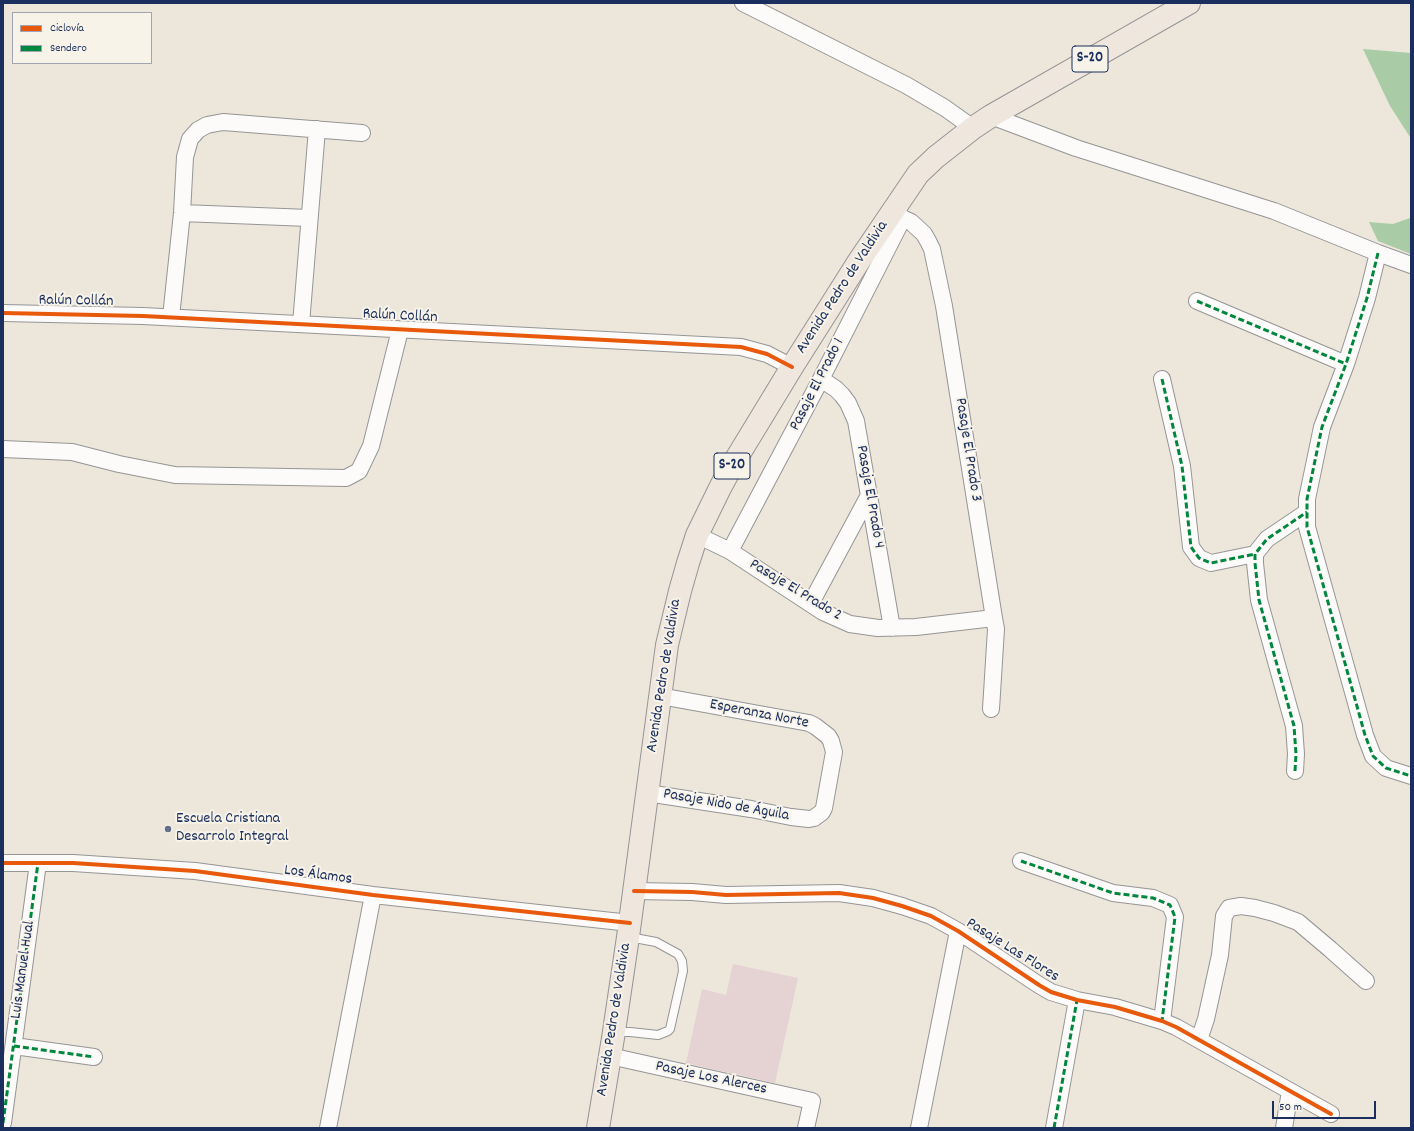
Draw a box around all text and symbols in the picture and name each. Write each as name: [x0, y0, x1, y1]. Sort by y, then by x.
legend: [12, 12, 152, 64]
text: Ciclovía: [50, 20, 84, 37]
text: Sendero: [50, 40, 87, 57]
road number: S-20: [1072, 46, 1108, 72]
street label: Avenida Pedro de Valdivia: [793, 218, 893, 358]
street label: Ralún Collán: [38, 292, 114, 312]
street label: Ralún Collán: [362, 305, 438, 329]
street label: Pasaje El Prado 1: [786, 336, 850, 434]
street label: Pasaje El Prado 3: [949, 397, 985, 503]
street label: Pasaje El Prado 4: [850, 444, 888, 550]
road number: S-20: [714, 453, 750, 479]
street label: Pasaje El Prado 2: [745, 556, 845, 626]
street label: Avenida Pedro de Valdivia: [643, 598, 687, 754]
street label: Esperanza Norte: [708, 696, 810, 734]
street label: Pasaje Nido de Águila: [661, 785, 791, 827]
place label: Escuela Cristiana Desarrolo Integral: [176, 810, 289, 848]
marker: Escuela Cristiana Desarrolo Integral: [163, 824, 173, 834]
street label: Los Álamos: [283, 862, 353, 890]
street label: Pasaje Las Flores: [962, 915, 1062, 987]
street label: Luis Manuel Hual: [8, 920, 40, 1020]
street label: Avenida Pedro de Valdivia: [593, 942, 637, 1098]
street label: Pasaje Los Alerces: [653, 1058, 769, 1100]
scale bar: [1274, 1093, 1378, 1119]
text: 50 m: [1279, 1099, 1302, 1116]

